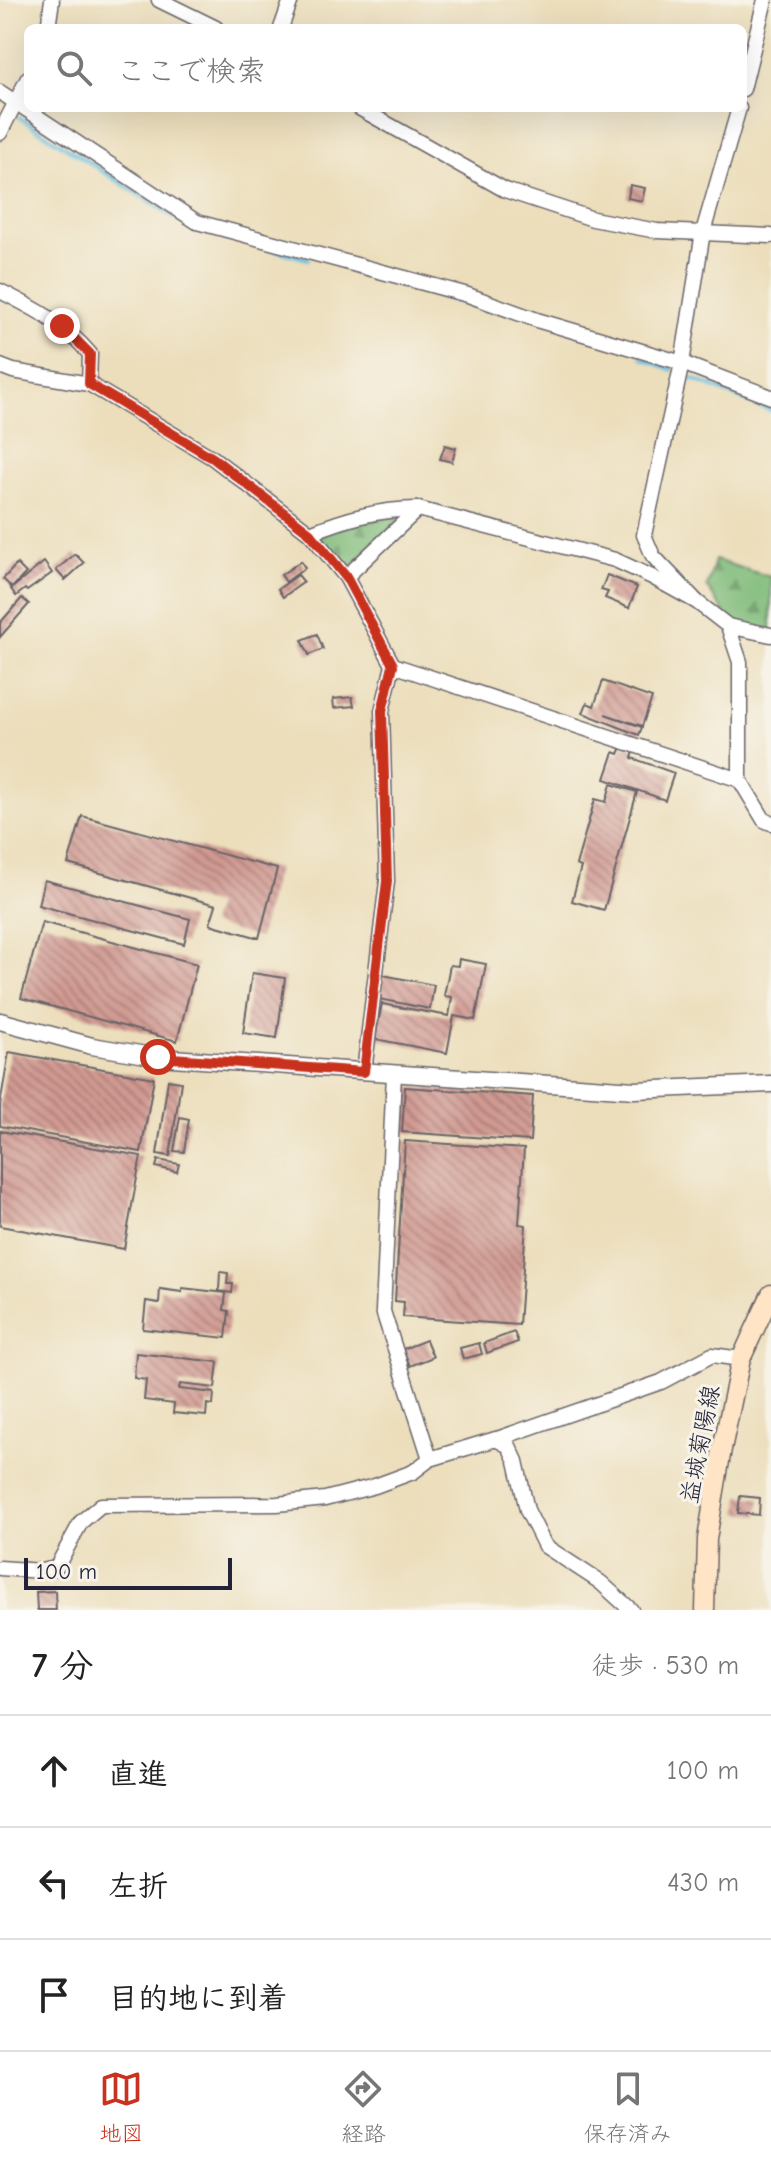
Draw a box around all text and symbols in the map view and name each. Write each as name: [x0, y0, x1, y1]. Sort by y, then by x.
search box: [24, 24, 747, 112]
icon: search: [52, 46, 96, 90]
text: ここで検索: [116, 54, 266, 89]
route end: [44, 308, 80, 344]
route start: [140, 1039, 176, 1075]
street label: 益城菊陽線: [675, 1382, 725, 1506]
scale bar: [24, 1554, 232, 1590]
text: 100 m: [36, 1559, 97, 1585]
text: 7 分: [32, 1646, 93, 1686]
text: 徒歩 · 530 m: [592, 1651, 739, 1681]
icon: ahead: [32, 1749, 76, 1793]
text: 100 m: [667, 1756, 739, 1786]
text: 直進: [108, 1757, 168, 1792]
icon: left: [32, 1861, 76, 1905]
text: 430 m: [667, 1868, 739, 1898]
text: 左折: [108, 1869, 168, 1904]
icon: arrive: [32, 1973, 76, 2017]
text: 目的地に到着: [108, 1981, 288, 2016]
tab: 地図: [99, 2067, 143, 2147]
tab: 経路: [341, 2067, 386, 2147]
tab: 保存済み: [584, 2067, 672, 2147]

